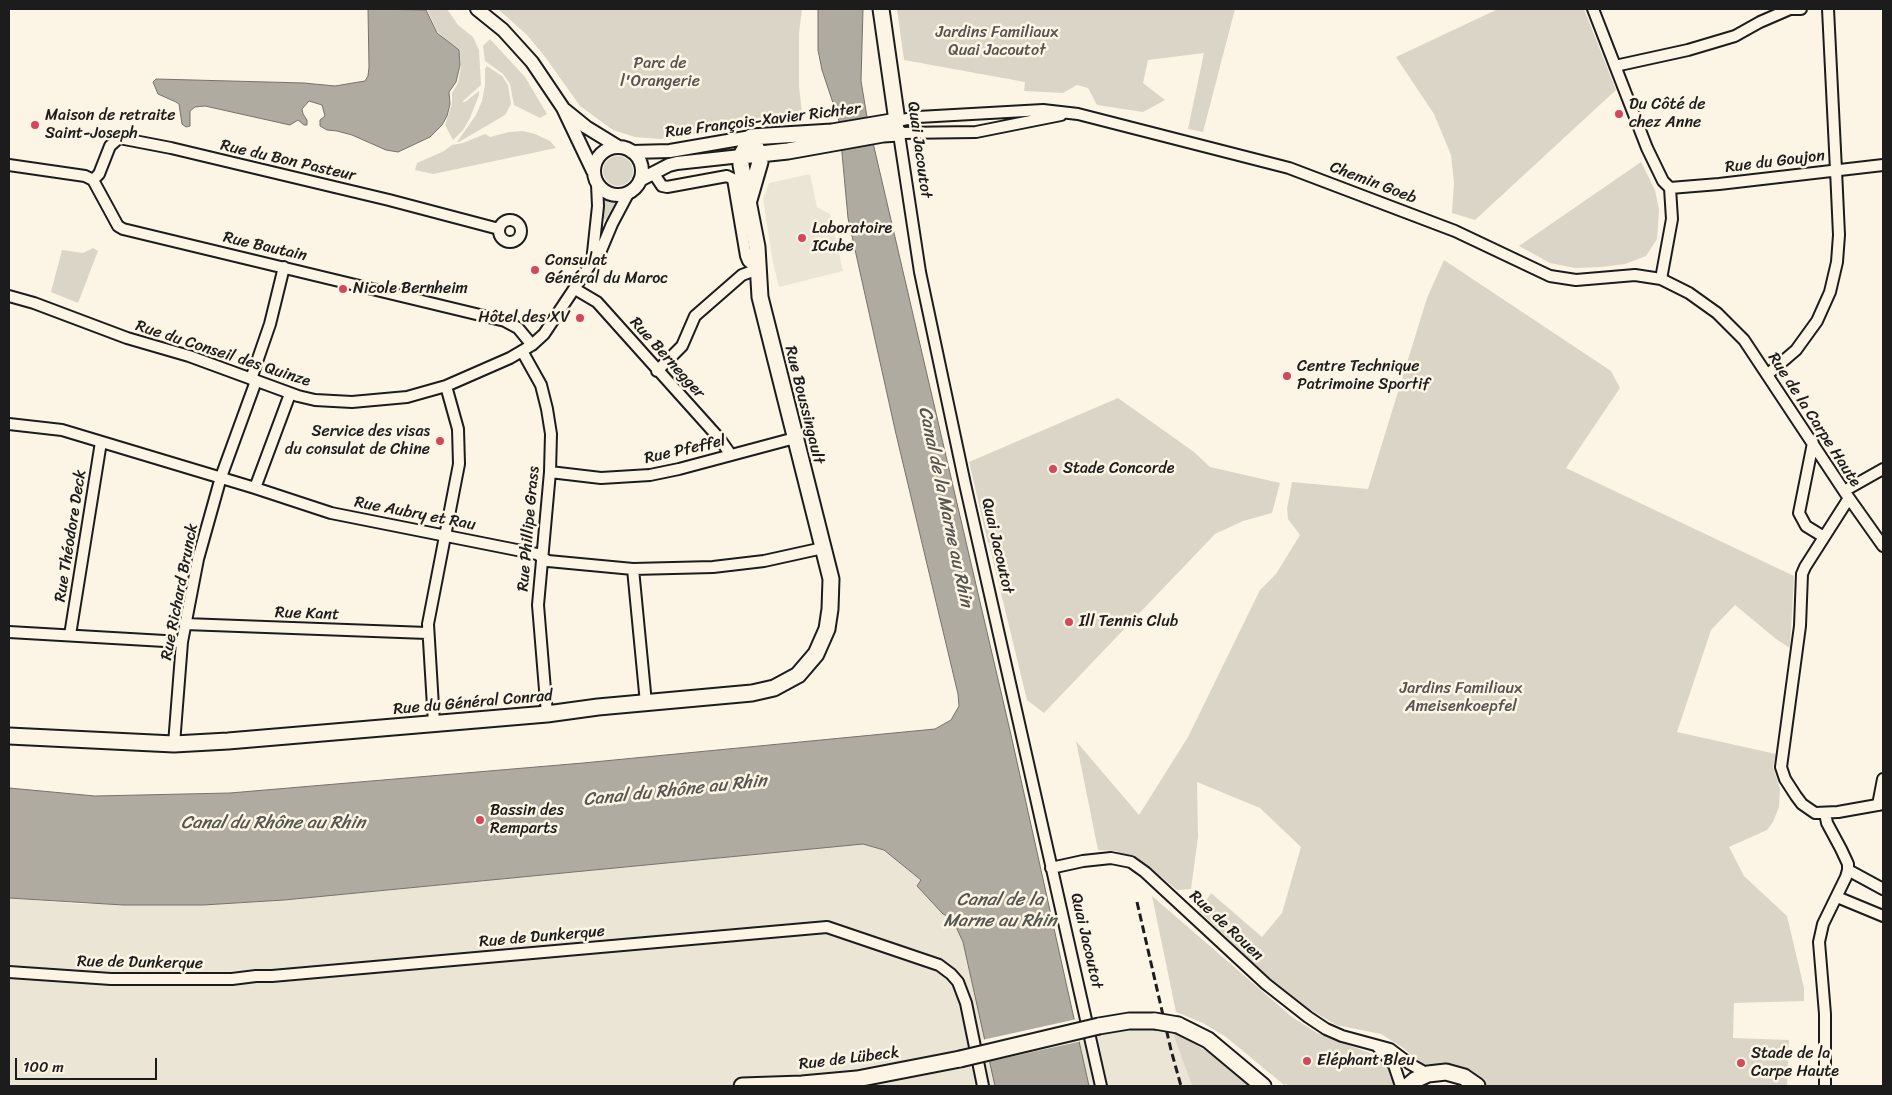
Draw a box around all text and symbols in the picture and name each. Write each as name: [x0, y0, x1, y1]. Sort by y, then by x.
park label: Jardins Familiaux Quai Jacoutot: [936, 23, 1058, 61]
park label: Parc de l'Orangerie: [620, 54, 700, 92]
place label: Du Côté de chez Anne: [1629, 95, 1705, 133]
street label: Rue François-Xavier Richter: [664, 100, 862, 142]
street label: Quai Jacoutot: [903, 100, 935, 200]
place label: Maison de retraite Saint-Joseph: [45, 106, 175, 144]
marker: Du Côté de chez Anne: [1613, 108, 1625, 120]
marker: Maison de retraite Saint-Joseph: [29, 119, 41, 131]
street label: Rue du Bon Pasteur: [218, 136, 358, 186]
street label: Rue du Goujon: [1724, 146, 1826, 178]
street label: Chemin Goeb: [1327, 158, 1419, 208]
place label: Laboratoire ICube: [812, 219, 892, 257]
street label: Rue Bautain: [221, 228, 309, 266]
marker: Laboratoire ICube: [796, 232, 808, 244]
place label: Consulat Général du Maroc: [545, 251, 668, 289]
marker: Consulat Général du Maroc: [529, 264, 541, 276]
place label: Nicole Bernheim: [353, 279, 468, 299]
marker: Nicole Bernheim: [337, 283, 349, 295]
place label: Hôtel des XV: [478, 308, 570, 328]
marker: Hôtel des XV: [574, 312, 586, 324]
street label: Rue Bernegger: [625, 313, 709, 403]
street label: Rue du Conseil des Quinze: [133, 317, 313, 391]
street label: Rue Boussingault: [780, 344, 828, 466]
street label: Rue de la Carpe Haute: [1763, 349, 1865, 491]
place label: Centre Technique Patrimoine Sportif: [1297, 357, 1429, 395]
marker: Centre Technique Patrimoine Sportif: [1281, 370, 1293, 382]
water label: Canal de la Marne au Rhin: [913, 405, 977, 609]
place label: Service des visas du consulat de Chine: [285, 422, 430, 460]
street label: Rue Pfeffel: [643, 431, 727, 469]
marker: Service des visas du consulat de Chine: [434, 435, 446, 447]
place label: Stade Concorde: [1063, 459, 1174, 479]
marker: Stade Concorde: [1047, 463, 1059, 475]
street label: Rue Phillipe Grass: [514, 466, 544, 592]
street label: Rue Théodore Deck: [51, 469, 91, 603]
street label: Rue Aubry et Rau: [353, 493, 477, 535]
street label: Quai Jacoutot: [977, 496, 1017, 596]
street label: Rue Richard Brunck: [157, 522, 203, 662]
street label: Rue Kant: [275, 603, 339, 625]
place label: Ill Tennis Club: [1079, 612, 1178, 632]
marker: Ill Tennis Club: [1063, 616, 1075, 628]
park label: Jardins Familiaux Ameisenkoepfel: [1400, 679, 1522, 717]
street label: Rue du Général Conrad: [392, 686, 554, 720]
water label: Canal du Rhône au Rhin: [582, 771, 768, 811]
place label: Bassin des Remparts: [490, 801, 564, 839]
water label: Canal du Rhône au Rhin: [181, 812, 365, 834]
marker: Bassin des Remparts: [474, 814, 486, 826]
street label: Rue de Rouen: [1185, 887, 1267, 965]
water label: Canal de la Marne au Rhin: [943, 889, 1057, 932]
street label: Quai Jacoutot: [1066, 891, 1106, 991]
street label: Rue de Dunkerque: [478, 922, 606, 952]
street label: Rue de Dunkerque: [77, 952, 203, 974]
street label: Rue de Lübeck: [798, 1043, 900, 1075]
place label: Stade de la Carpe Haute: [1751, 1044, 1839, 1082]
scale bar: [18, 1048, 160, 1080]
place label: Eléphant Bleu: [1317, 1051, 1415, 1071]
text: 100 m: [23, 1054, 64, 1080]
marker: Eléphant Bleu: [1301, 1055, 1313, 1067]
marker: Stade de la Carpe Haute: [1735, 1057, 1747, 1069]

